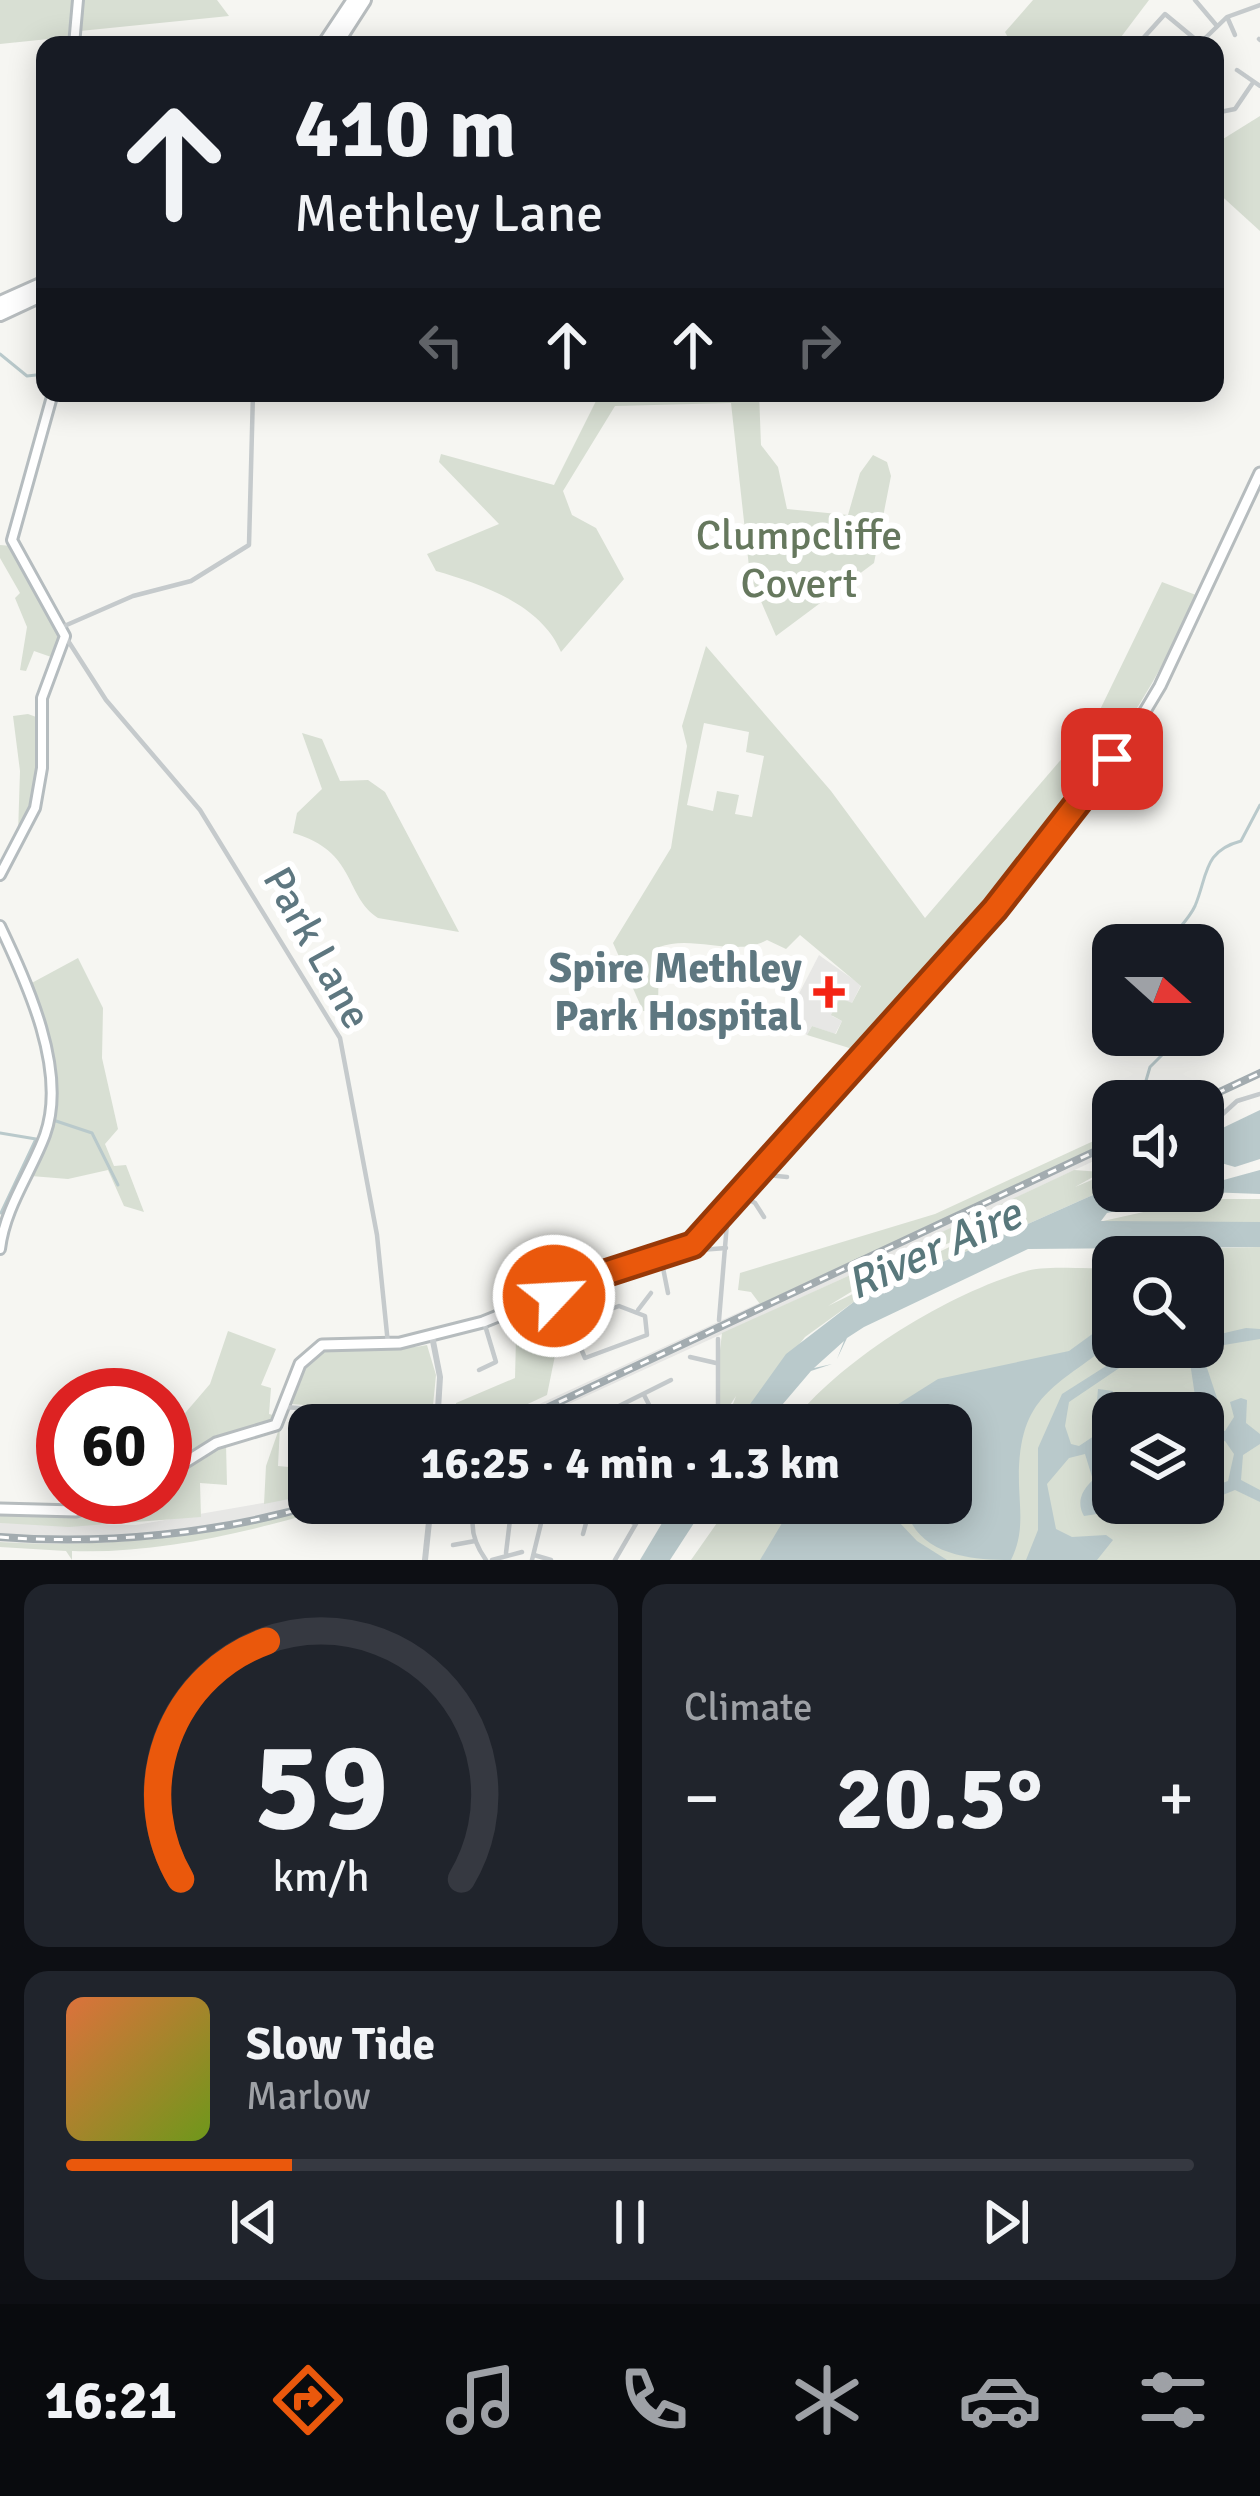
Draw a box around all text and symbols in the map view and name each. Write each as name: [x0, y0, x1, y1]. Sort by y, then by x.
text: 410 m: [294, 77, 516, 181]
icon: ahead: [96, 84, 252, 240]
text: Methley Lane: [294, 180, 603, 247]
icon: left: [408, 312, 474, 378]
icon: ahead: [534, 312, 600, 378]
icon: ahead: [660, 312, 726, 378]
icon: right: [786, 312, 852, 378]
park label: Clumpcliffe Covert: [696, 510, 902, 609]
pin: [1061, 708, 1163, 810]
icon: arrive: [1079, 726, 1145, 792]
street label: Park Lane: [252, 858, 382, 1038]
north arrow: [1092, 924, 1224, 1056]
map controls: [1092, 924, 1224, 1524]
place label: Spire Methley Park Hospital: [549, 943, 802, 1042]
marker: Spire Methley Park Hospital: [813, 976, 845, 1008]
button: sound: [1092, 1080, 1224, 1212]
water label: River Aire: [838, 1185, 1032, 1312]
position arrow: [491, 1233, 617, 1359]
button: search: [1092, 1236, 1224, 1368]
speed limit sign: 60: [36, 1368, 192, 1524]
button: layers: [1092, 1392, 1224, 1524]
text: 16:25 · 4 min · 1.3 km: [420, 1436, 840, 1491]
text: Climate: [684, 1683, 813, 1731]
text: 59: [254, 1711, 388, 1864]
text: 20.5°: [835, 1743, 1043, 1854]
text: −: [684, 1758, 720, 1839]
text: +: [1158, 1758, 1194, 1839]
text: km/h: [272, 1850, 370, 1903]
text: Slow Tide: [246, 2017, 435, 2072]
text: Marlow: [246, 2072, 371, 2120]
icon: previous: [221, 2189, 287, 2255]
icon: pause: [597, 2189, 663, 2255]
icon: next: [973, 2189, 1039, 2255]
icon: directions: [266, 2358, 350, 2442]
icon: music: [439, 2358, 523, 2442]
icon: phone: [612, 2358, 696, 2442]
icon: climate: [785, 2358, 869, 2442]
icon: car: [958, 2358, 1042, 2442]
icon: filters: [1131, 2358, 1215, 2442]
text: 16:21: [45, 2367, 177, 2434]

